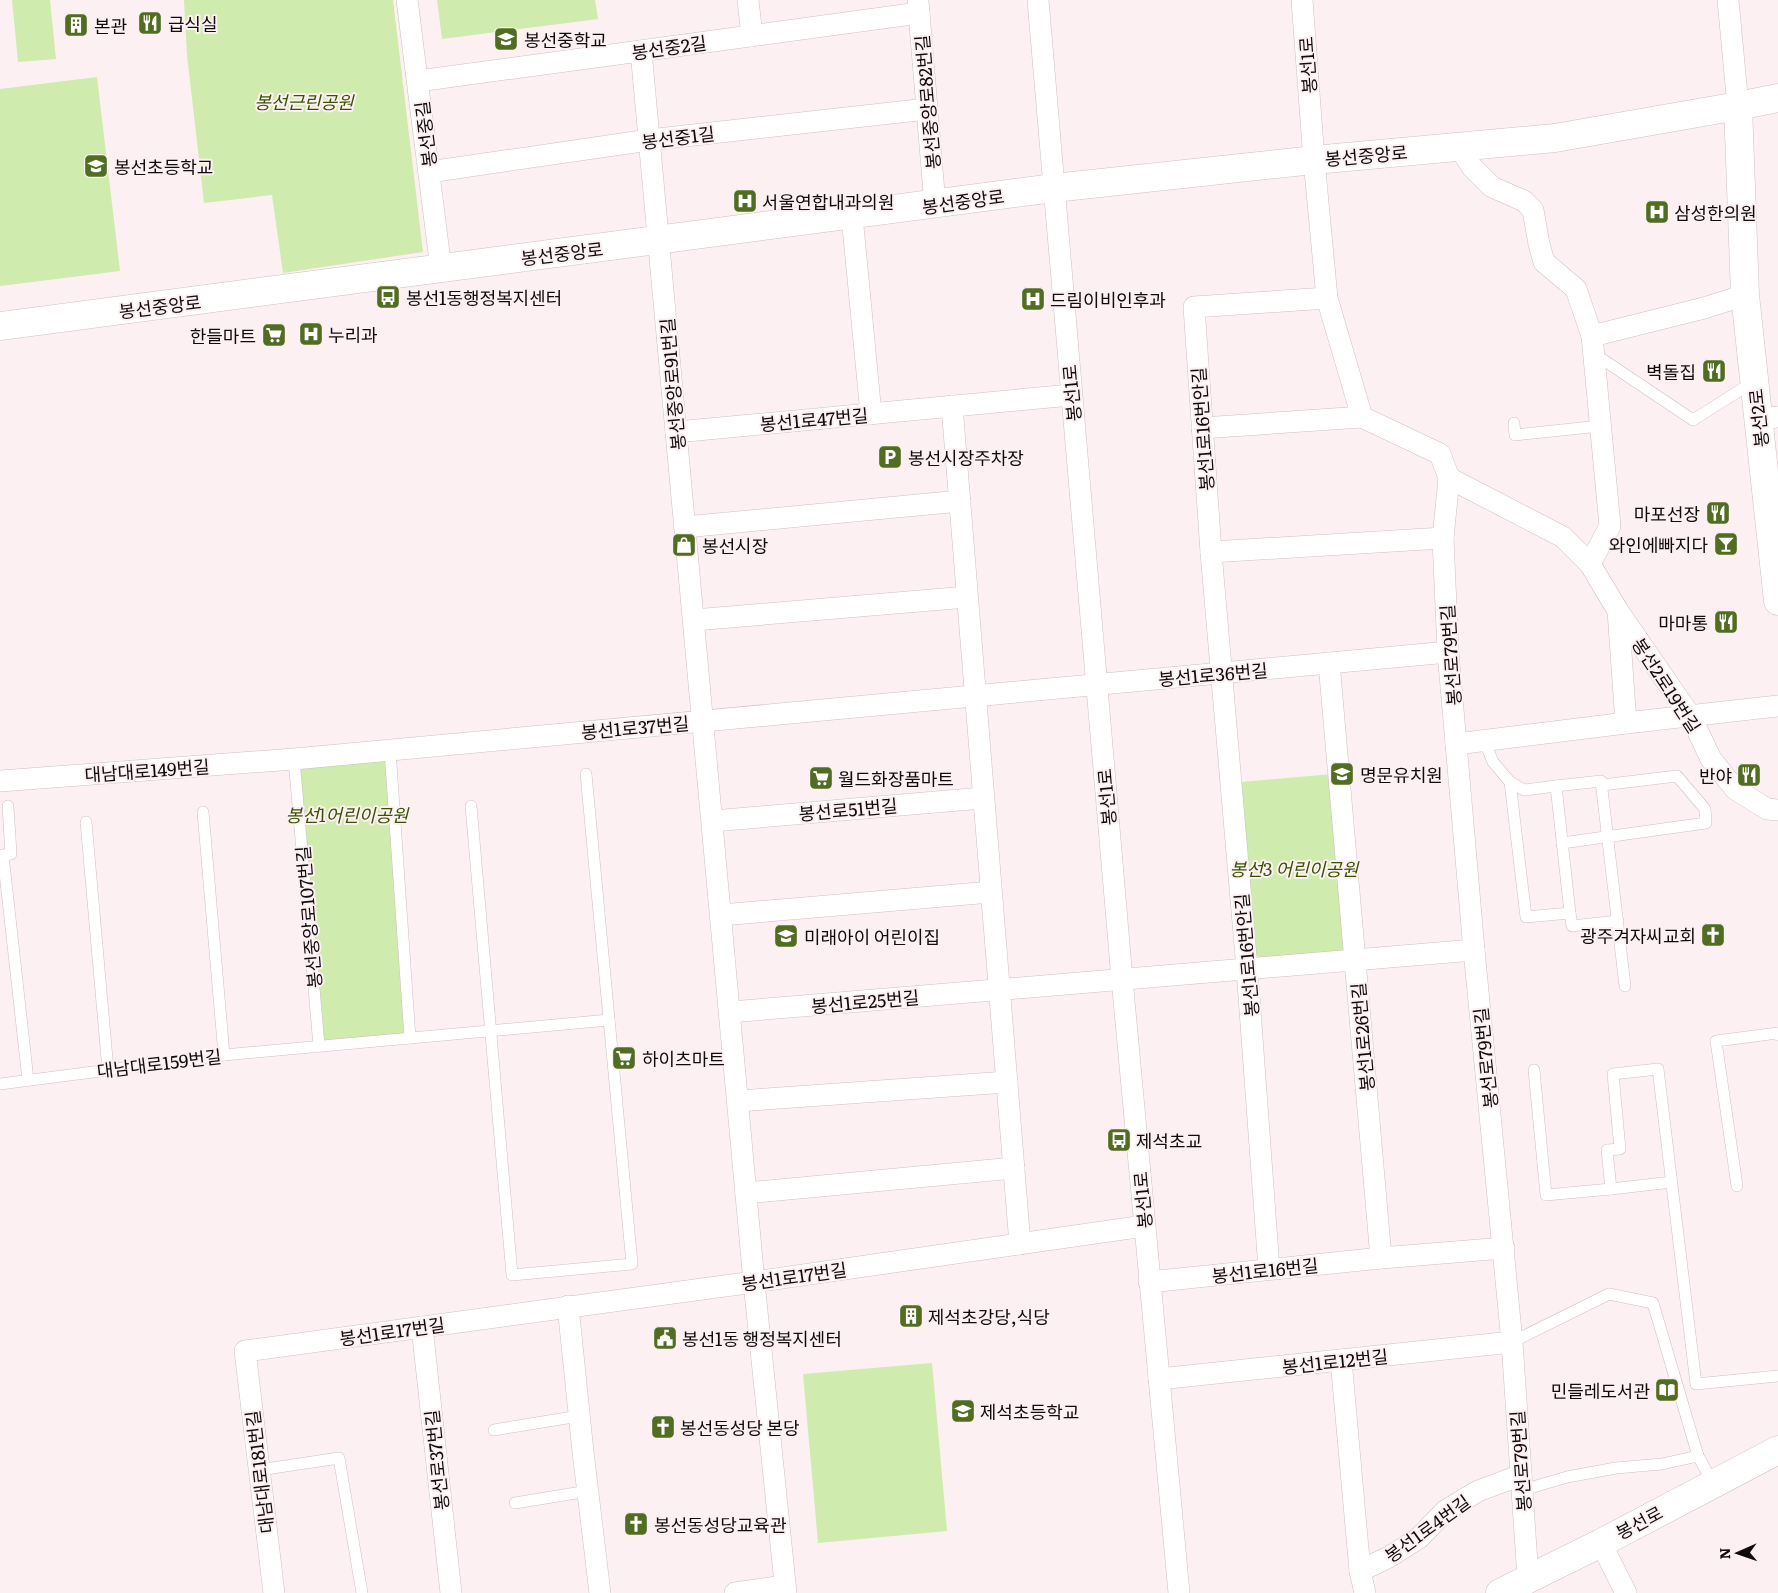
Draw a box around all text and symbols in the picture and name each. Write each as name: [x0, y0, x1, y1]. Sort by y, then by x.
restaurant icon: 급식실: [137, 10, 163, 36]
place label: 급식실: [168, 10, 218, 37]
building icon: 본관: [63, 12, 89, 38]
place label: 본관: [94, 12, 128, 39]
school or university icon: 봉선중학교: [493, 26, 519, 52]
place label: 봉선중학교: [524, 26, 607, 53]
street label: 봉선중2길: [630, 28, 708, 66]
street label: 봉선중앙로82번길: [908, 34, 946, 170]
street label: 봉선1로: [1292, 36, 1322, 94]
park label: 봉선근린공원: [254, 88, 355, 115]
street label: 봉선중길: [408, 99, 442, 169]
street label: 봉선중1길: [640, 119, 716, 155]
street label: 봉선중앙로: [1324, 138, 1408, 172]
school or university icon: 봉선초등학교: [83, 153, 109, 179]
place label: 봉선초등학교: [114, 153, 213, 180]
street label: 봉선중앙로: [920, 182, 1006, 220]
hospital icon: 서울연합내과의원: [732, 188, 758, 214]
place label: 서울연합내과의원: [762, 188, 894, 215]
hospital icon: 삼성한의원: [1644, 199, 1670, 225]
place label: 삼성한의원: [1674, 199, 1757, 226]
street label: 봉선중앙로: [519, 235, 605, 271]
bus stop icon: 봉선1동행정복지센터: [375, 284, 401, 310]
place label: 봉선1동행정복지센터: [406, 284, 562, 311]
hospital icon: 드림이비인후과: [1020, 286, 1046, 312]
place label: 드림이비인후과: [1050, 286, 1166, 313]
street label: 봉선중앙로: [117, 288, 203, 324]
street label: 봉선중앙로91번길: [653, 317, 691, 451]
hospital icon: 누리과: [298, 321, 324, 347]
place label: 누리과: [328, 321, 378, 348]
place label: 한들마트: [190, 322, 256, 349]
supermarket icon: 한들마트: [261, 322, 287, 348]
place label: 벽돌집: [1646, 358, 1696, 385]
restaurant icon: 벽돌집: [1701, 358, 1727, 384]
street label: 봉선1로: [1055, 363, 1087, 423]
street label: 봉선1로16번안길: [1184, 366, 1220, 492]
street label: 봉선2로: [1742, 387, 1774, 449]
street label: 봉선1로47번길: [759, 401, 869, 437]
parking icon: 봉선시장주차장: [877, 444, 903, 470]
place label: 봉선시장주차장: [908, 444, 1024, 471]
place label: 마포선장: [1634, 500, 1700, 527]
restaurant icon: 마포선장: [1705, 500, 1731, 526]
place label: 와인에빠지다: [1609, 531, 1708, 558]
bar icon: 와인에빠지다: [1713, 531, 1739, 557]
shop icon: 봉선시장: [671, 532, 697, 558]
place label: 봉선시장: [702, 532, 768, 559]
street label: 봉선로79번길: [1433, 604, 1467, 706]
place label: 마마통: [1658, 609, 1708, 636]
restaurant icon: 마마통: [1713, 609, 1739, 635]
street label: 봉선2로19번길: [1626, 632, 1708, 738]
street label: 봉선1로36번길: [1157, 656, 1269, 692]
street label: 봉선1로37번길: [580, 709, 690, 745]
street label: 대남대로149번길: [84, 752, 210, 788]
school or university icon: 명문유치원: [1329, 761, 1355, 787]
place label: 명문유치원: [1360, 761, 1443, 788]
place label: 반야: [1699, 762, 1732, 789]
restaurant icon: 반야: [1736, 762, 1762, 788]
supermarket icon: 월드화장품마트: [808, 765, 834, 791]
place label: 월드화장품마트: [838, 765, 954, 792]
street label: 봉선1로: [1090, 767, 1122, 827]
street label: 봉선로51번길: [797, 791, 899, 827]
park label: 봉선1어린이공원: [286, 801, 410, 828]
street label: 봉선중앙로107번길: [288, 845, 328, 989]
park label: 봉선3 어린이공원: [1230, 855, 1360, 882]
street label: 봉선1로16번안길: [1227, 892, 1265, 1018]
place label: 광주겨자씨교회: [1580, 922, 1696, 949]
church icon: 광주겨자씨교회: [1700, 922, 1726, 948]
school or university icon: 미래아이 어린이집: [773, 923, 799, 949]
place label: 미래아이 어린이집: [804, 923, 940, 950]
street label: 봉선1로26번길: [1344, 982, 1380, 1092]
street label: 봉선1로25번길: [810, 983, 920, 1019]
street label: 봉선로79번길: [1466, 1006, 1504, 1110]
street label: 대남대로159번길: [95, 1042, 223, 1084]
supermarket icon: 하이츠마트: [611, 1045, 637, 1071]
place label: 하이츠마트: [642, 1045, 725, 1072]
bus stop icon: 제석초교: [1106, 1127, 1132, 1153]
place label: 제석초교: [1136, 1127, 1202, 1154]
street label: 봉선1로: [1126, 1170, 1158, 1230]
street label: 봉선1로16번길: [1210, 1251, 1320, 1289]
street label: 봉선1로17번길: [740, 1255, 848, 1297]
building icon: 제석초강당,식당: [898, 1303, 924, 1329]
place label: 제석초강당,식당: [928, 1303, 1050, 1330]
street label: 봉선1로17번길: [338, 1310, 446, 1352]
public building icon: 봉선1동 행정복지센터: [652, 1325, 678, 1351]
place label: 봉선1동 행정복지센터: [682, 1325, 842, 1352]
street label: 봉선1로12번길: [1281, 1342, 1389, 1380]
place label: 민들레도서관: [1551, 1377, 1650, 1404]
library icon: 민들레도서관: [1654, 1377, 1680, 1403]
school or university icon: 제석초등학교: [950, 1398, 976, 1424]
place label: 제석초등학교: [980, 1398, 1079, 1425]
street label: 봉선로37번길: [417, 1408, 455, 1512]
street label: 대남대로181번길: [238, 1409, 280, 1535]
street label: 봉선로79번길: [1503, 1410, 1537, 1512]
church icon: 봉선동성당 본당: [650, 1414, 676, 1440]
place label: 봉선동성당 본당: [680, 1414, 800, 1441]
street label: 봉선1로4번길: [1379, 1488, 1475, 1568]
street label: 봉선로: [1611, 1498, 1667, 1546]
church icon: 봉선동성당교육관: [623, 1511, 649, 1537]
place label: 봉선동성당교육관: [654, 1511, 787, 1538]
north arrow: [1713, 1528, 1763, 1578]
text: N: [1714, 1547, 1734, 1560]

